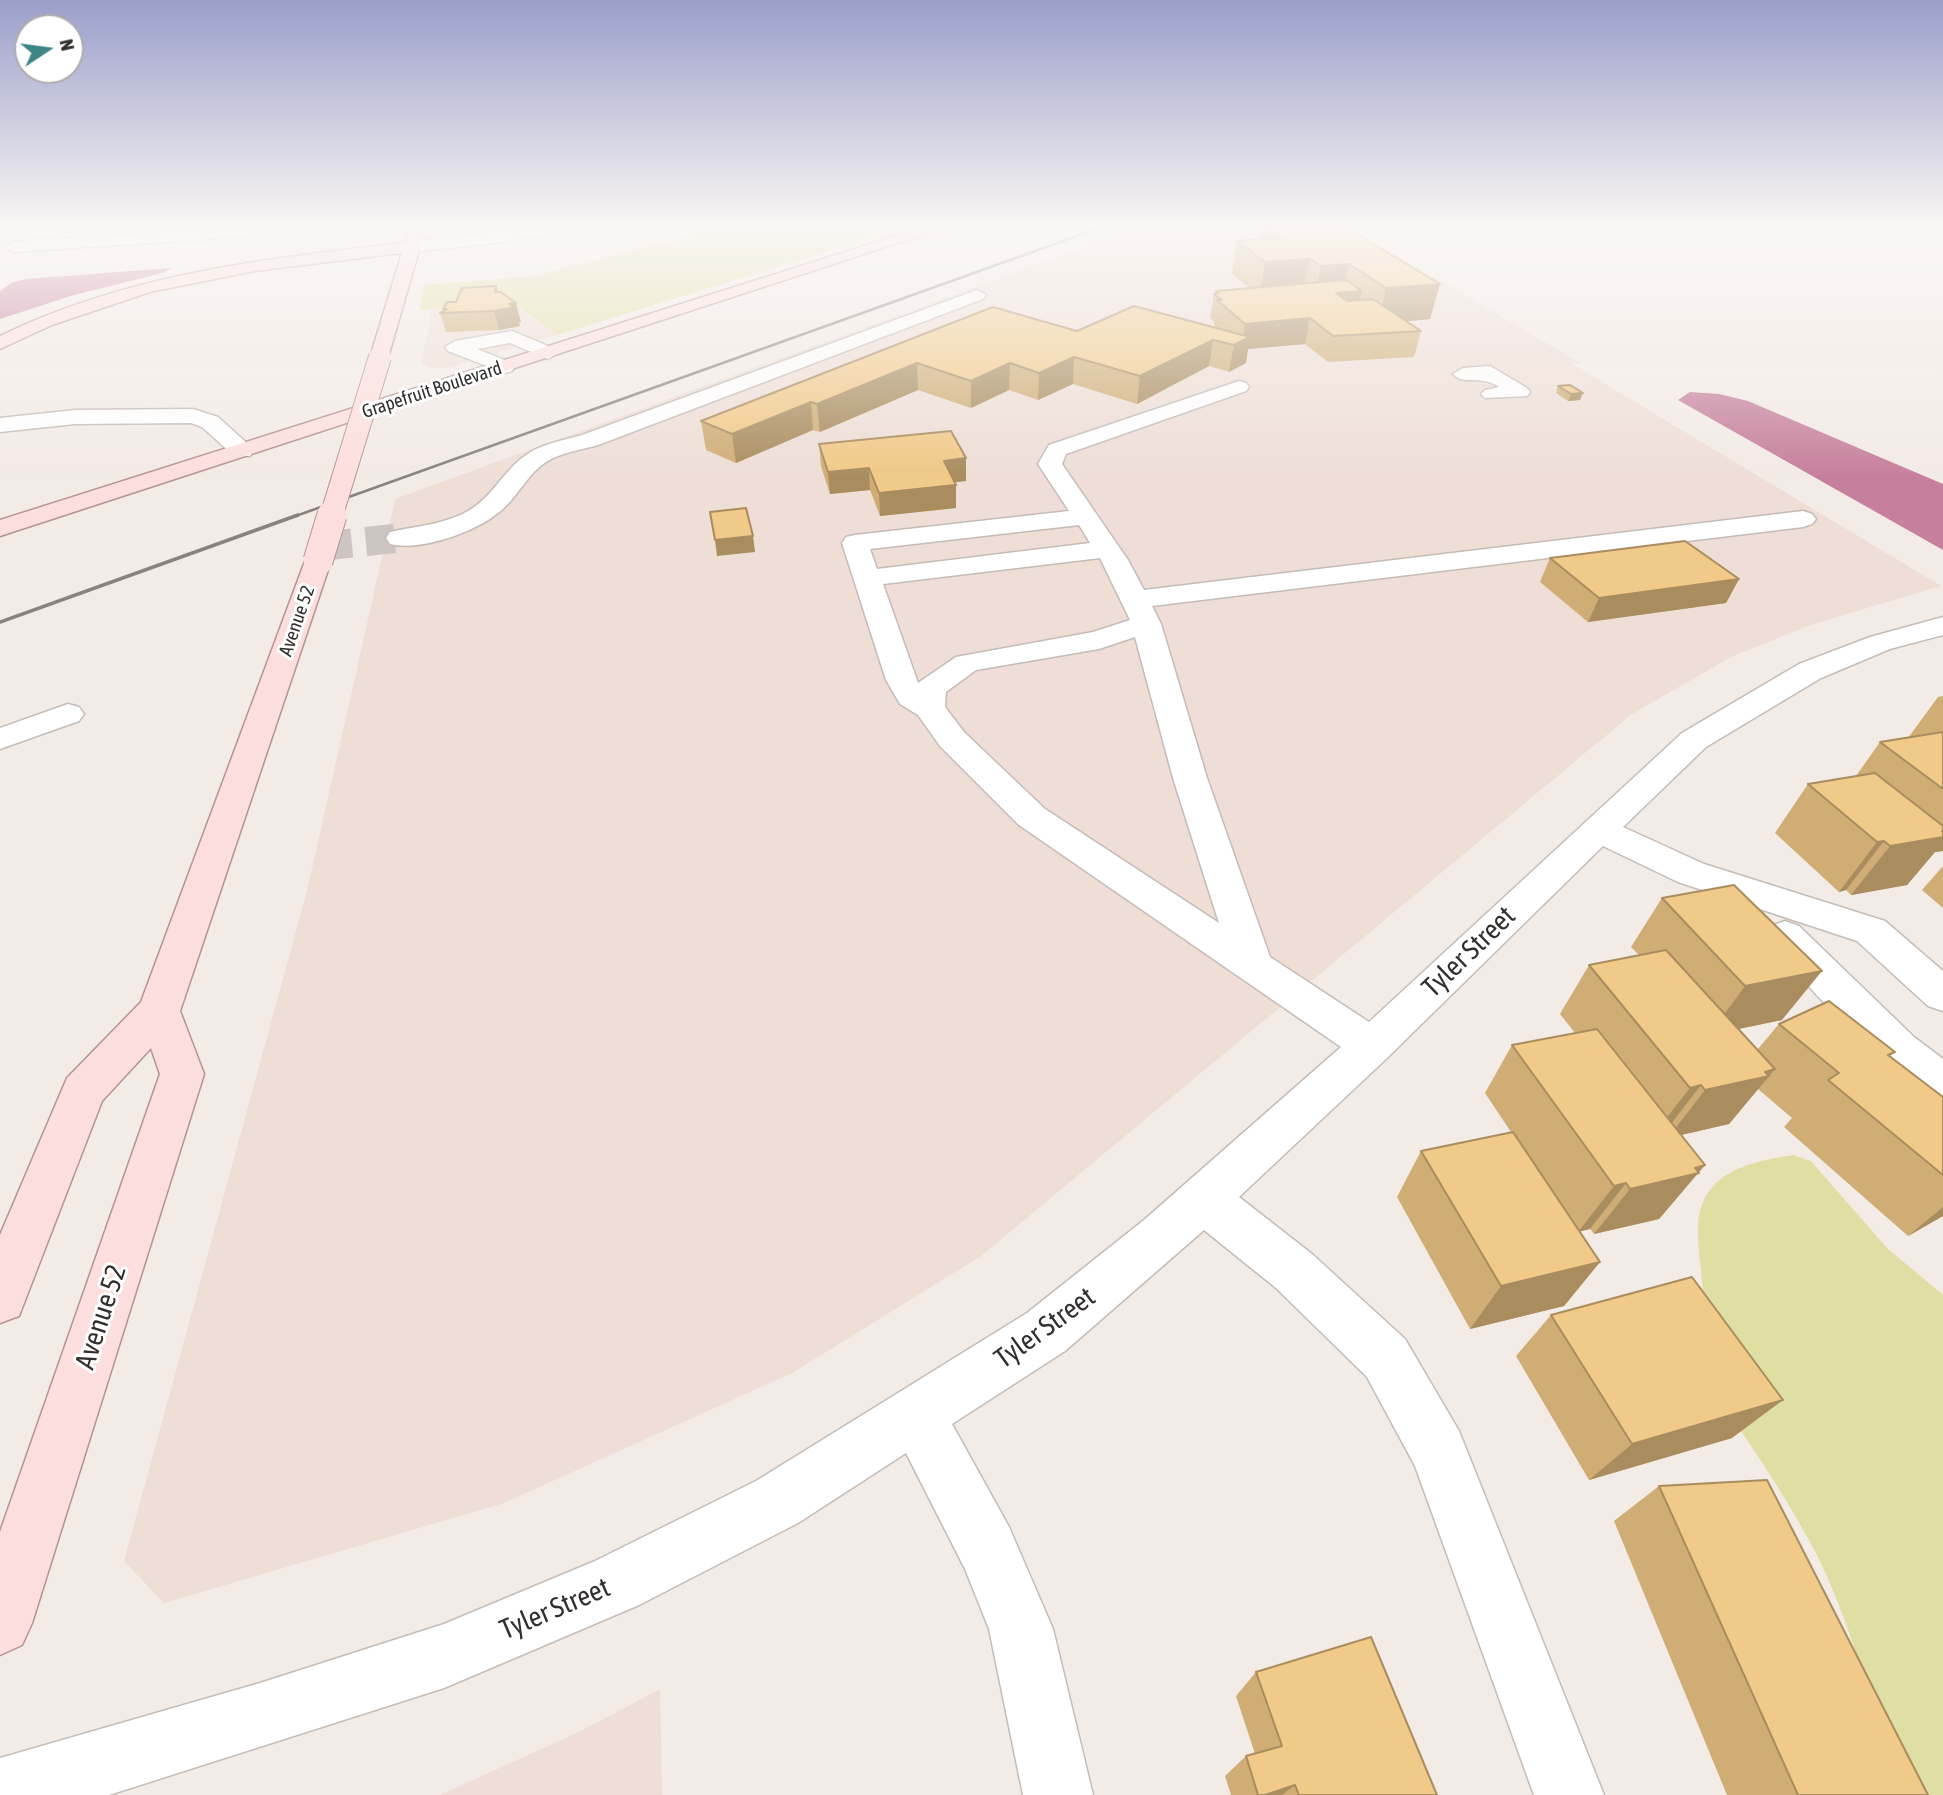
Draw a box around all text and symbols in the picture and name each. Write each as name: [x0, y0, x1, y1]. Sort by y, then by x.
north arrow: [14, 14, 84, 84]
text: N: [56, 37, 79, 53]
street label: Grapefruit Boulevard: [359, 357, 505, 423]
street label: Avenue 52: [274, 583, 320, 659]
street label: Tyler Street: [1416, 900, 1522, 1004]
street label: Avenue 52: [68, 1261, 134, 1373]
street label: Tyler Street: [988, 1280, 1102, 1376]
street label: Tyler Street: [495, 1571, 615, 1647]

